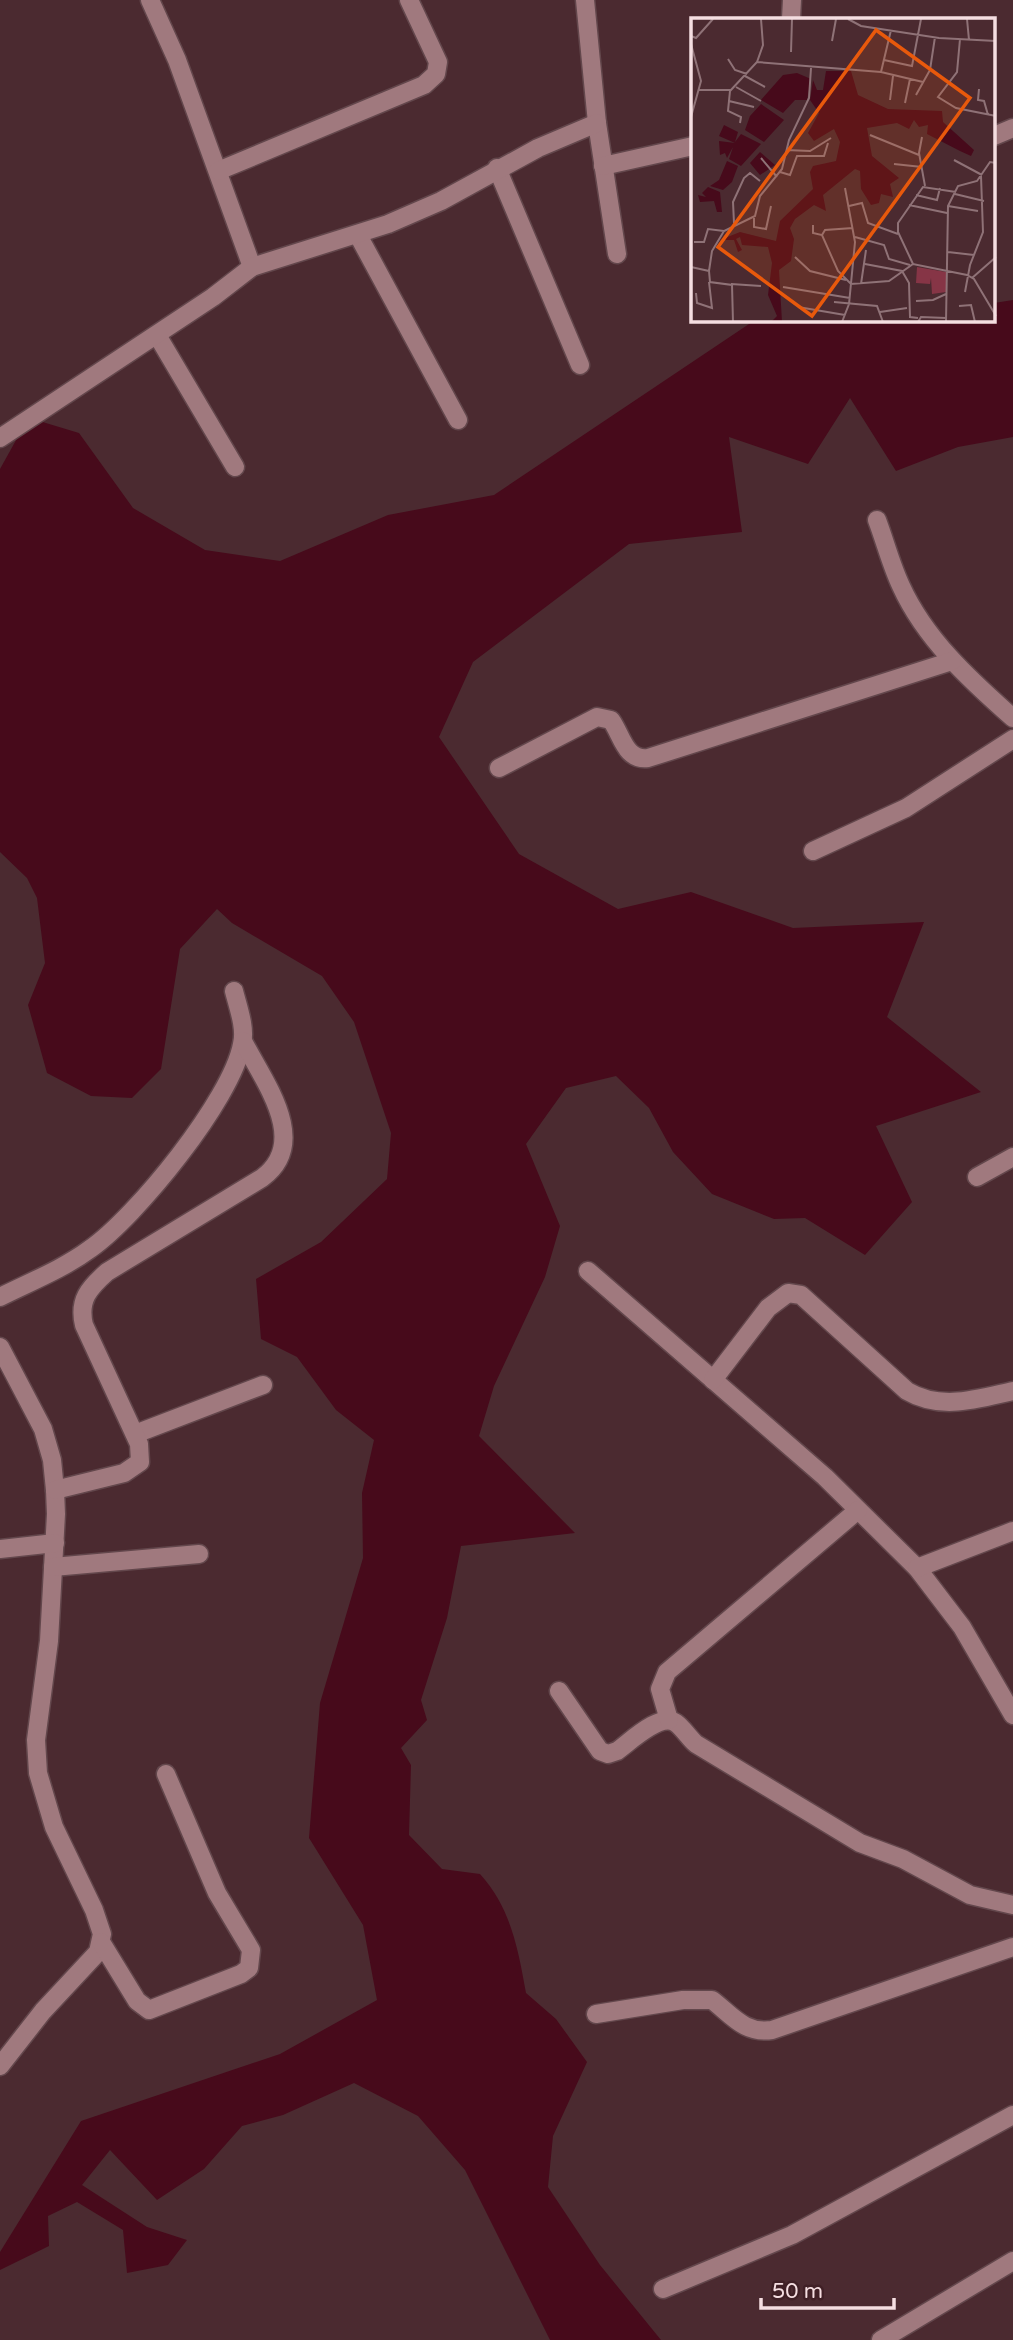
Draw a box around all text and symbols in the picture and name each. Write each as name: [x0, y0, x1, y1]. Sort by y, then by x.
inset map: [691, 18, 996, 322]
scale bar: [761, 2266, 894, 2310]
text: 50 m: [772, 2279, 823, 2304]

